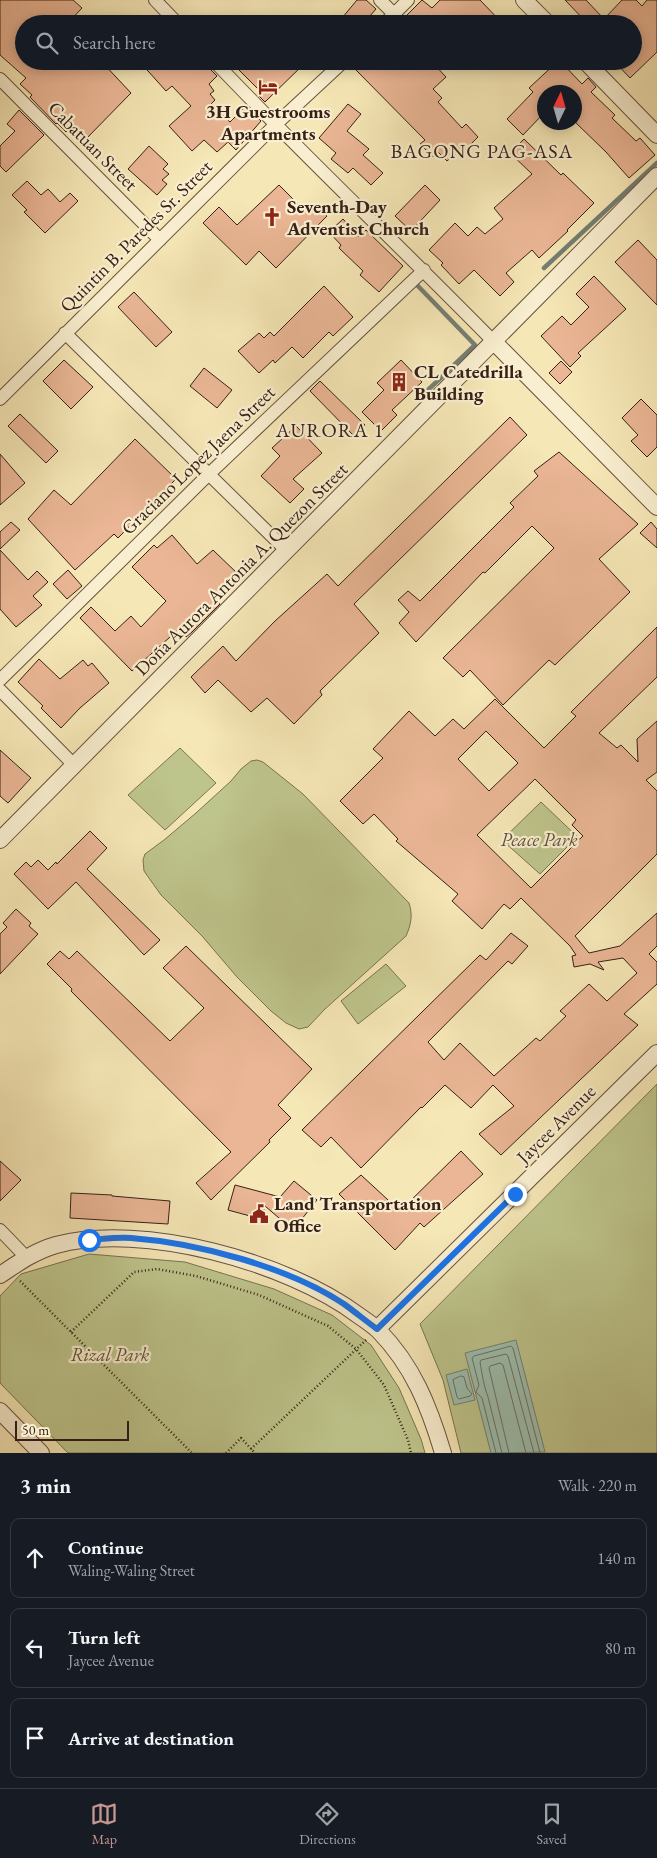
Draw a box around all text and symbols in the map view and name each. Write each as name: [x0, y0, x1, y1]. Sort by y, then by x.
search box: [15, 15, 642, 70]
icon: search: [33, 29, 61, 57]
text: Search here: [73, 30, 155, 55]
hotel icon: 3H Guestrooms Apartments: [257, 76, 279, 98]
north arrow: [537, 85, 582, 130]
street label: Cabatuan Street: [43, 96, 143, 196]
place label: 3H Guestrooms Apartments: [206, 99, 331, 146]
district label: BAGONG PAG-ASA: [391, 138, 573, 164]
street label: Quintin B. Paredes Sr. Street: [54, 154, 218, 318]
place label: Seventh-Day Adventist Church: [286, 194, 430, 241]
church icon: Seventh-Day Adventist Church: [261, 206, 283, 228]
place label: CL Catedrilla Building: [414, 359, 523, 406]
building icon: CL Catedrilla Building: [388, 371, 410, 393]
street label: Graciano Lopez Jaena Street: [116, 380, 280, 540]
district label: AURORA 1: [275, 417, 384, 443]
street label: Doña Aurora Antonia A. Quezon Street: [129, 457, 353, 681]
park label: Peace Park: [500, 827, 578, 852]
street label: Jaycee Avenue: [510, 1079, 601, 1170]
route end: [504, 1183, 527, 1206]
place label: Land Transportation Office: [274, 1191, 442, 1238]
public building icon: Land Transportation Office: [248, 1203, 270, 1225]
route start: [78, 1229, 101, 1252]
park label: Rizal Park: [71, 1342, 150, 1367]
scale bar: [15, 1418, 129, 1441]
text: 50 m: [22, 1421, 49, 1439]
text: 3 min: [20, 1472, 71, 1499]
text: Walk · 220 m: [558, 1475, 637, 1496]
text: Continue: [68, 1535, 143, 1560]
icon: ahead: [21, 1544, 49, 1572]
text: 140 m: [597, 1548, 636, 1569]
text: Waling-Waling Street: [68, 1560, 195, 1581]
text: Turn left: [68, 1625, 140, 1650]
icon: left: [21, 1634, 49, 1662]
text: 80 m: [605, 1638, 636, 1659]
text: Jaycee Avenue: [68, 1650, 154, 1671]
icon: arrive: [21, 1724, 49, 1752]
text: Arrive at destination: [68, 1726, 234, 1751]
tab: Map: [90, 1800, 118, 1848]
tab: Directions: [299, 1800, 356, 1848]
tab: Saved: [537, 1800, 567, 1848]

